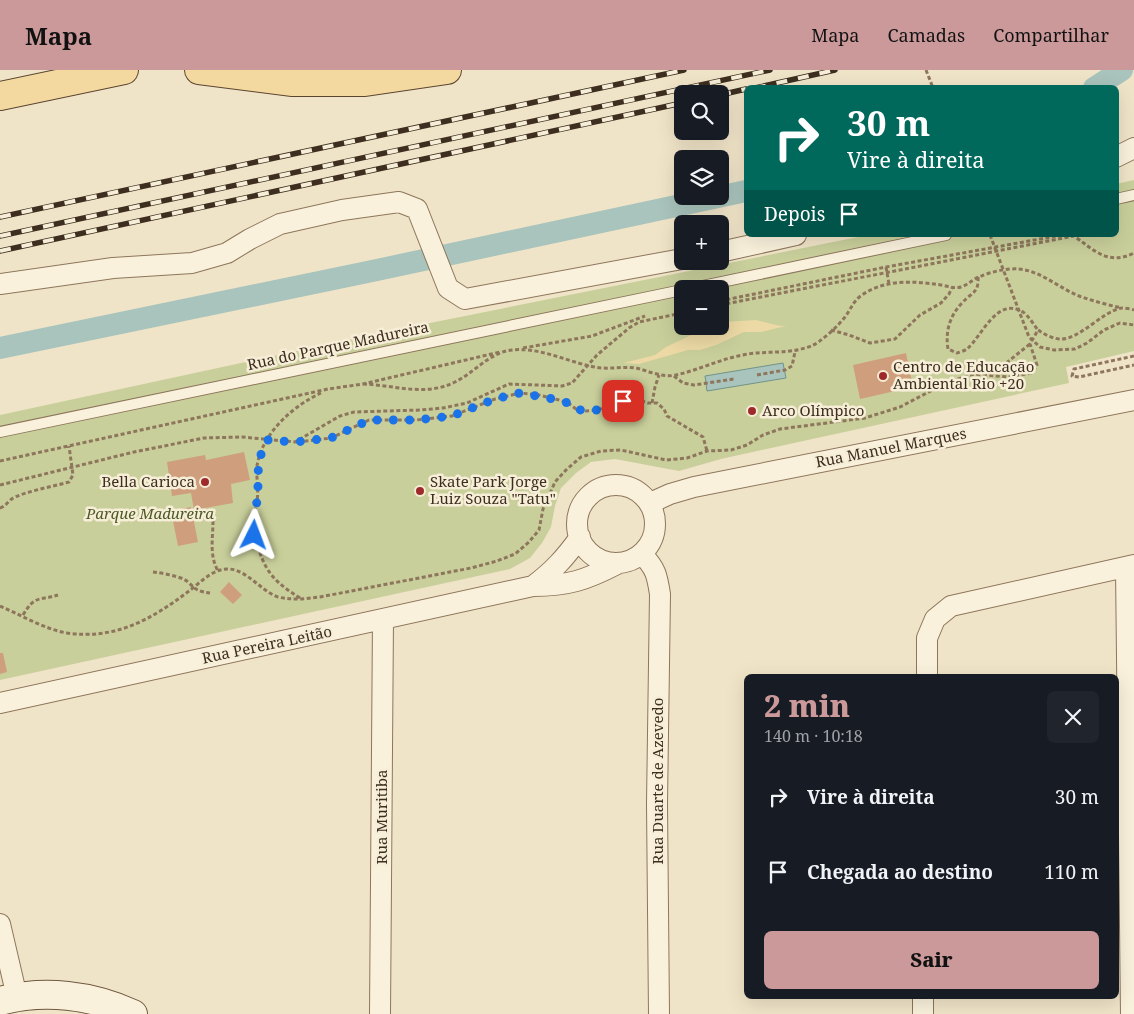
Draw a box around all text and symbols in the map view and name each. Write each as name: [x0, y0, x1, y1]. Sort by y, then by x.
text: Mapa: [25, 19, 92, 52]
text: Mapa: [811, 23, 860, 47]
text: Camadas: [888, 23, 965, 47]
text: Compartilhar: [993, 23, 1109, 47]
map controls: [674, 85, 729, 335]
button: search: [674, 85, 729, 140]
text: 30 m: [847, 99, 930, 146]
icon: right: [764, 105, 829, 170]
text: Vire à direita: [847, 144, 985, 174]
button: layers: [674, 150, 729, 205]
icon: arrive: [835, 200, 863, 228]
text: Depois: [764, 201, 825, 227]
button: +: [674, 215, 729, 270]
button: −: [674, 280, 729, 335]
street label: Rua do Parque Madureira: [245, 316, 430, 374]
place label: Centro de Educação Ambiental Rio +20: [893, 356, 1034, 393]
marker: Centro de Educação Ambiental Rio +20: [877, 370, 889, 382]
pin: [602, 380, 644, 422]
icon: arrive: [609, 387, 637, 415]
place label: Arco Olímpico: [762, 400, 864, 420]
marker: Arco Olímpico: [746, 405, 758, 417]
street label: Rua Manuel Marques: [814, 423, 968, 471]
place label: Bella Carioca: [102, 471, 195, 491]
place label: Skate Park Jorge Luiz Souza "Tatu": [430, 471, 556, 508]
marker: Bella Carioca: [199, 476, 211, 488]
marker: Skate Park Jorge Luiz Souza "Tatu": [414, 485, 426, 497]
park label: Parque Madureira: [85, 503, 214, 523]
position arrow: [227, 508, 279, 560]
street label: Rua Pereira Leitão: [200, 620, 334, 668]
text: 2 min: [764, 685, 850, 726]
button: close: [1047, 691, 1099, 743]
street label: Rua Duarte de Azevedo: [647, 698, 667, 864]
text: 140 m · 10:18: [764, 725, 863, 747]
street label: Rua Muritiba: [371, 770, 391, 864]
icon: right: [764, 783, 792, 811]
text: Vire à direita: [807, 784, 935, 810]
text: 30 m: [1055, 784, 1099, 810]
icon: arrive: [764, 858, 792, 886]
text: Chegada ao destino: [807, 859, 993, 885]
text: 110 m: [1044, 859, 1099, 885]
button: Sair: [764, 931, 1099, 989]

